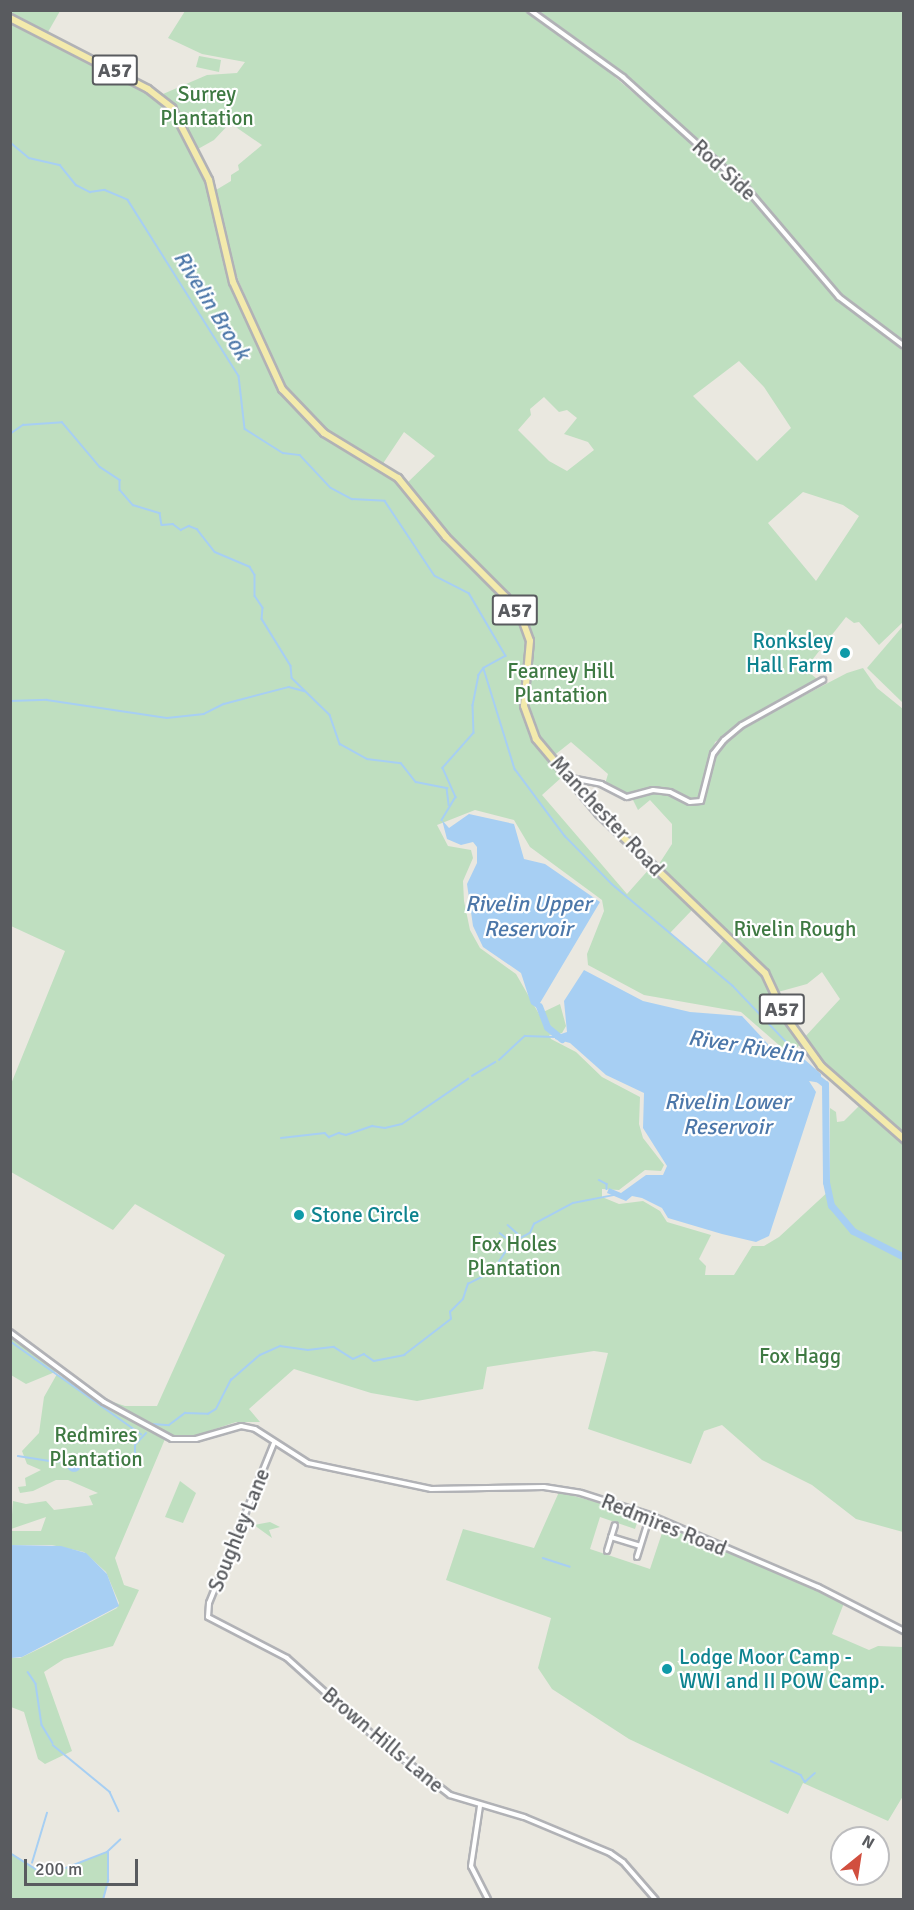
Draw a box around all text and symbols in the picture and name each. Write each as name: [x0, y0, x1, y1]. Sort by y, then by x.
road number: A57: [91, 53, 139, 87]
park label: Surrey Plantation: [160, 81, 254, 131]
street label: Rod Side: [687, 134, 761, 206]
water label: Rivelin Brook: [168, 246, 256, 364]
road number: A57: [491, 593, 539, 627]
place label: Ronksley Hall Farm: [746, 628, 833, 678]
marker: Ronksley Hall Farm: [838, 646, 852, 660]
park label: Fearney Hill Plantation: [507, 658, 615, 708]
street label: Manchester Road: [545, 751, 669, 881]
water label: Rivelin Upper Reservoir: [465, 890, 591, 942]
park label: Rivelin Rough: [734, 916, 856, 942]
road number: A57: [758, 992, 806, 1026]
water label: River Rivelin: [686, 1024, 806, 1068]
water label: Rivelin Lower Reservoir: [664, 1088, 790, 1140]
place label: Stone Circle: [311, 1202, 419, 1228]
marker: Stone Circle: [292, 1208, 306, 1222]
park label: Fox Holes Plantation: [467, 1231, 561, 1281]
park label: Fox Hagg: [759, 1343, 841, 1369]
park label: Redmires Plantation: [49, 1422, 143, 1472]
street label: Soughley Lane: [203, 1465, 275, 1595]
street label: Redmires Road: [598, 1488, 730, 1562]
place label: Lodge Moor Camp - WWI and II POW Camp.: [679, 1644, 885, 1694]
marker: Lodge Moor Camp - WWI and II POW Camp.: [660, 1662, 674, 1676]
street label: Brown Hills Lane: [317, 1682, 449, 1798]
north arrow: [830, 1826, 890, 1886]
text: N: [858, 1831, 878, 1854]
scale bar: [27, 1847, 141, 1885]
text: 200 m: [35, 1858, 82, 1880]

